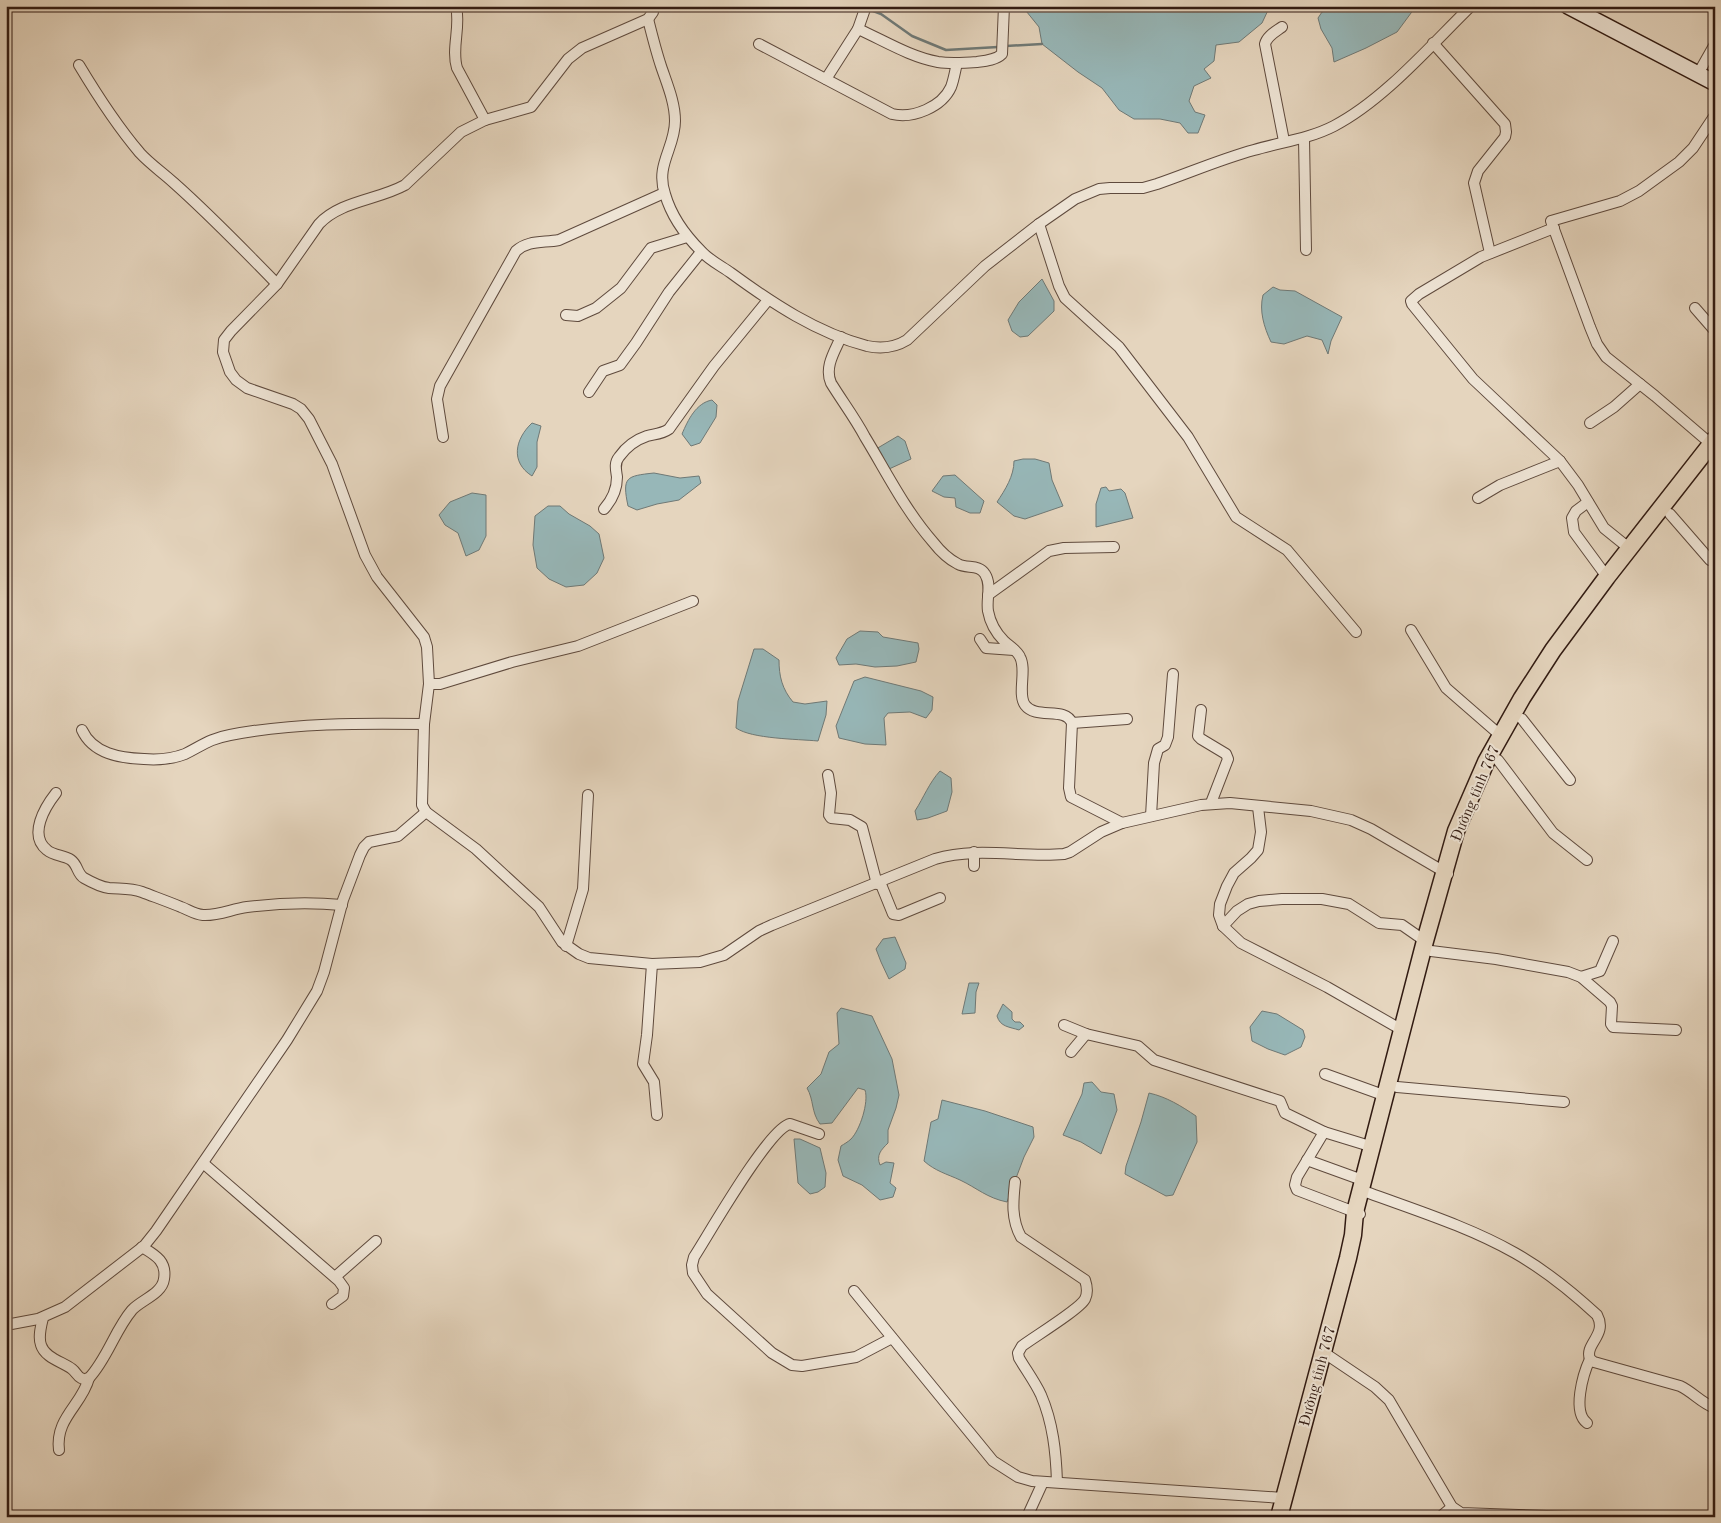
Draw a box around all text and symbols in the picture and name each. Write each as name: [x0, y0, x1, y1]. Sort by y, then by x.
street label: Đường tỉnh 767: [1449, 743, 1503, 844]
street label: Đường tỉnh 767: [1298, 1325, 1339, 1428]

